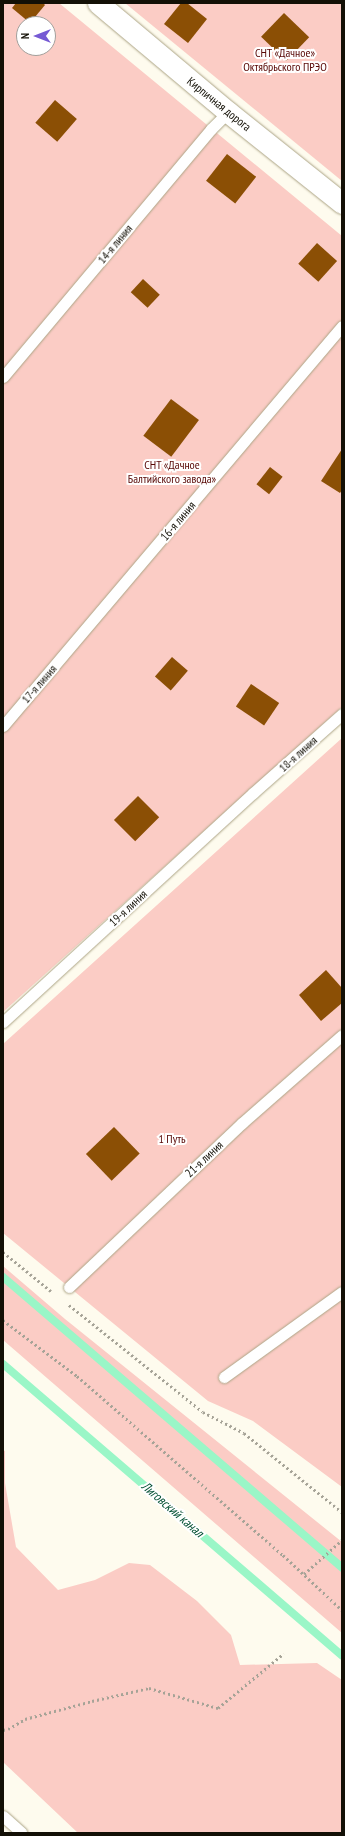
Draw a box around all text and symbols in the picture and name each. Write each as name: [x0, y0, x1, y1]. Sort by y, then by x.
north arrow: [16, 16, 56, 56]
text: N: [18, 33, 32, 39]
park label: СНТ «Дачное» Октябрьского ПРЭО: [243, 46, 327, 74]
street label: Кирпичная дорога: [184, 74, 254, 134]
street label: 14-я линия: [94, 221, 136, 267]
park label: СНТ «Дачное Балтийского завода»: [128, 458, 216, 486]
street label: 16-я линия: [157, 498, 199, 544]
street label: 17-я линия: [18, 662, 60, 706]
street label: 18-я линия: [276, 733, 320, 775]
street label: 19-я линия: [106, 887, 150, 929]
park label: 1 Путь: [158, 1132, 186, 1146]
street label: 21-я линия: [182, 1138, 226, 1180]
water label: Лиговский канал: [138, 1479, 206, 1541]

